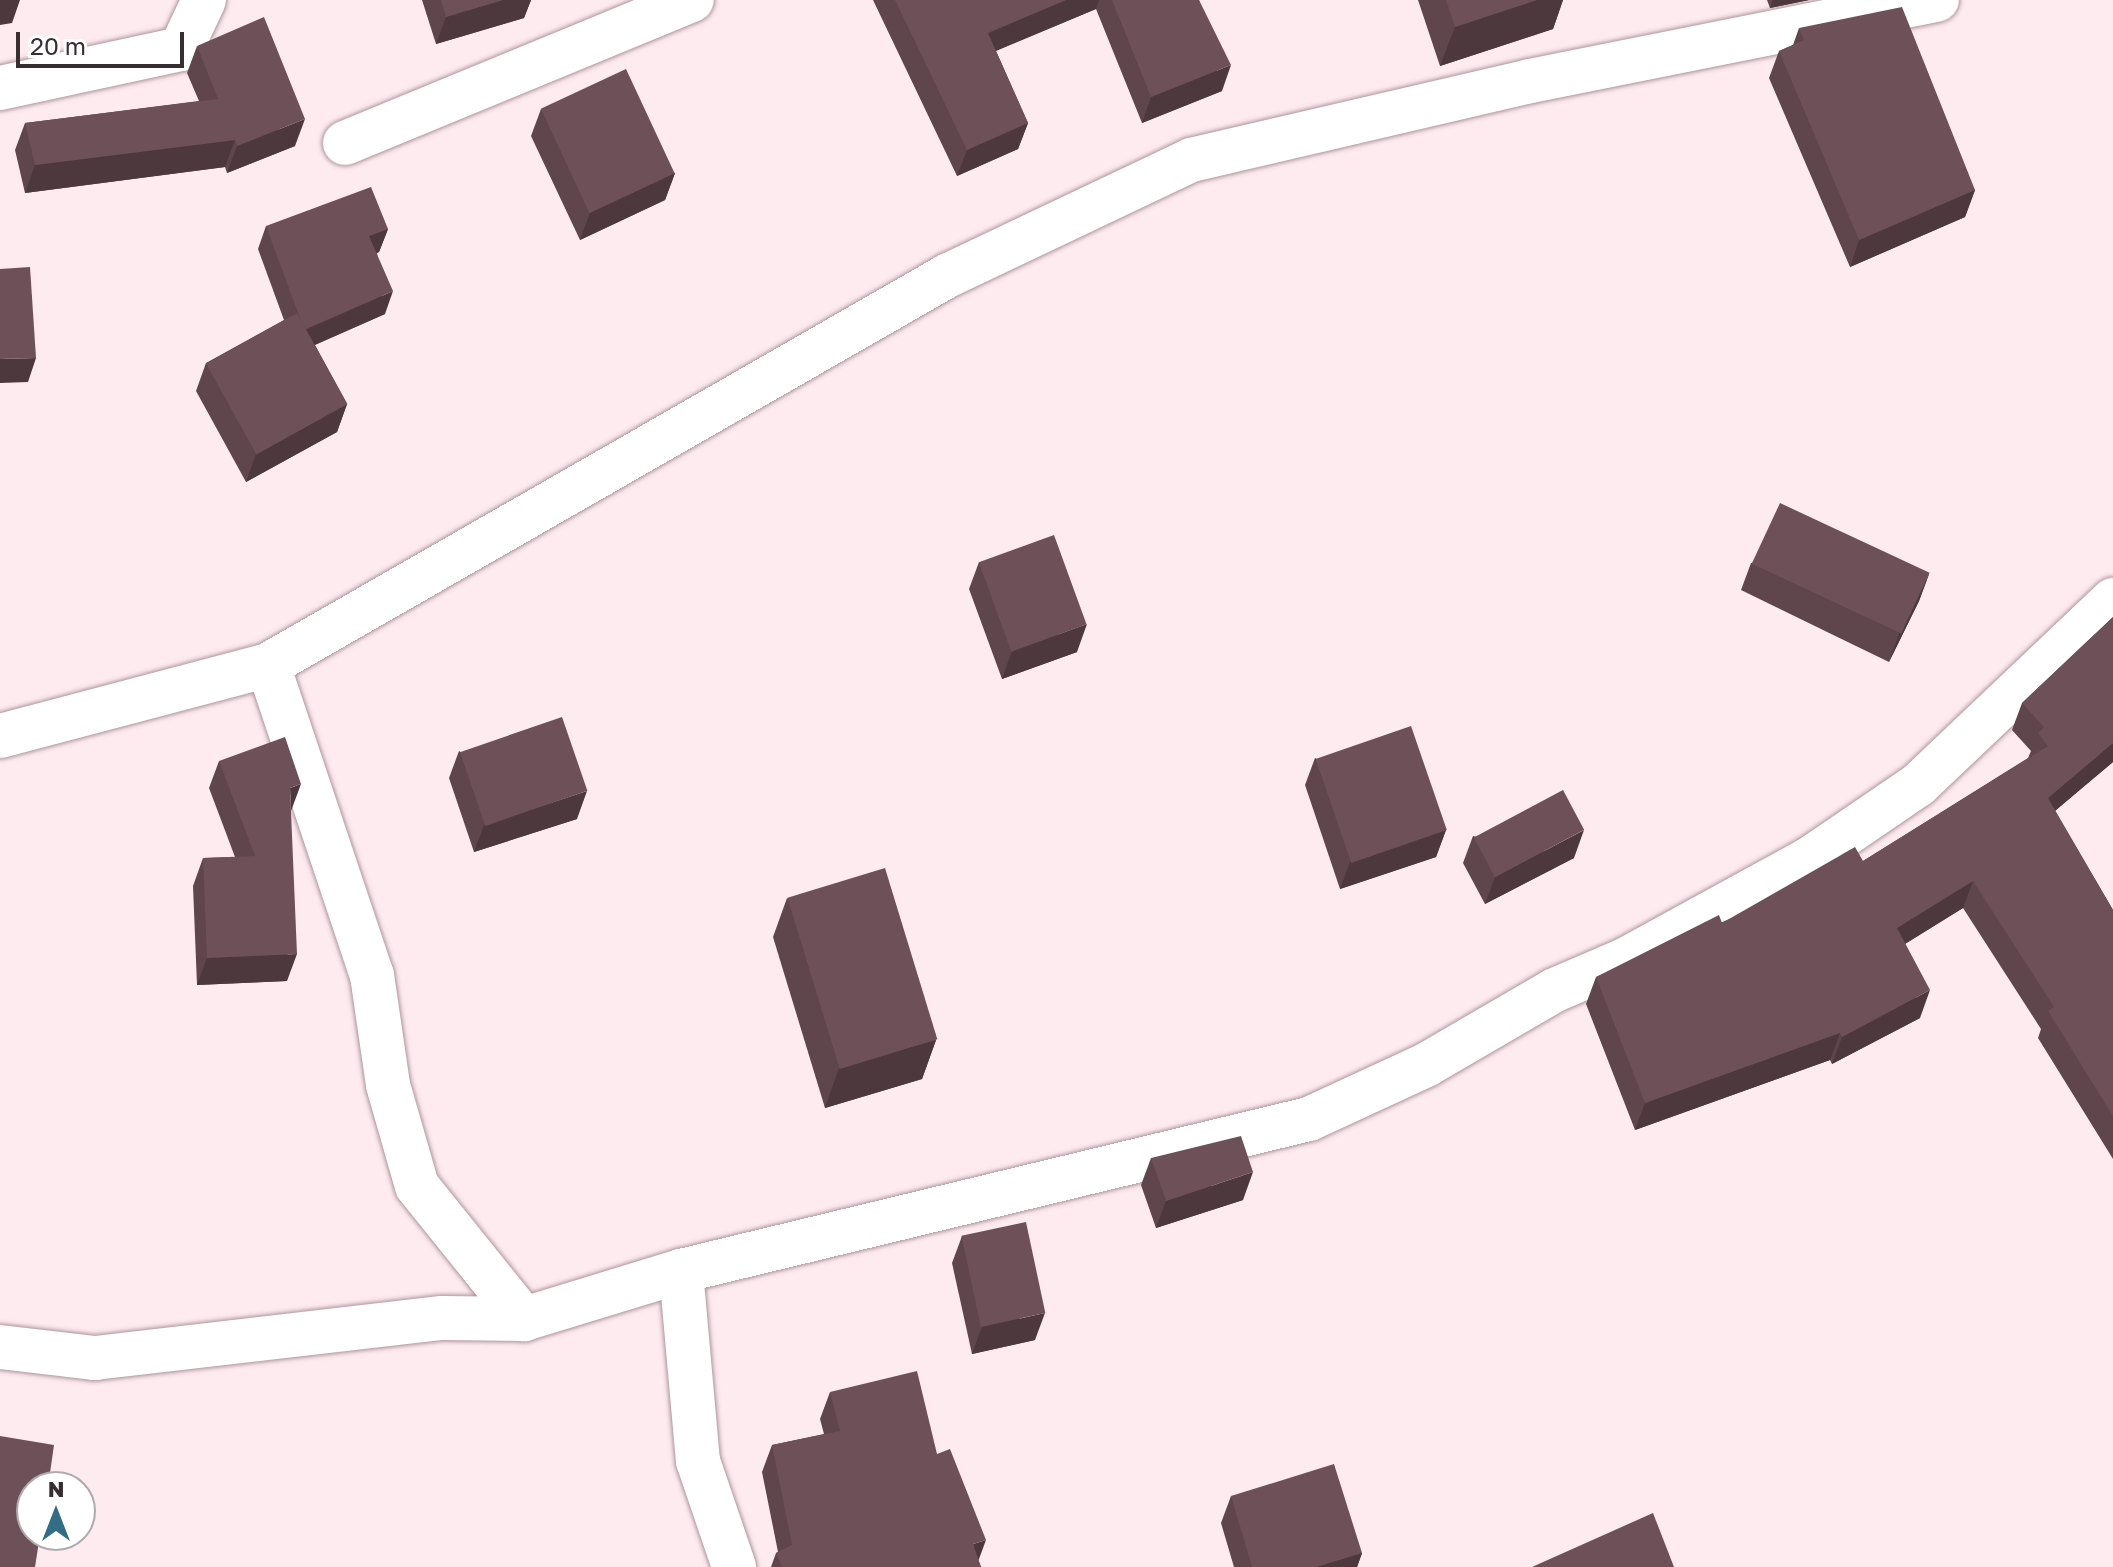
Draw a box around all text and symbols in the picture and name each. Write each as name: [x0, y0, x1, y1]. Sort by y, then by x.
scale bar: [20, 16, 188, 66]
text: 20 m: [30, 31, 86, 60]
north arrow: [16, 1471, 96, 1551]
text: N: [48, 1475, 64, 1502]

